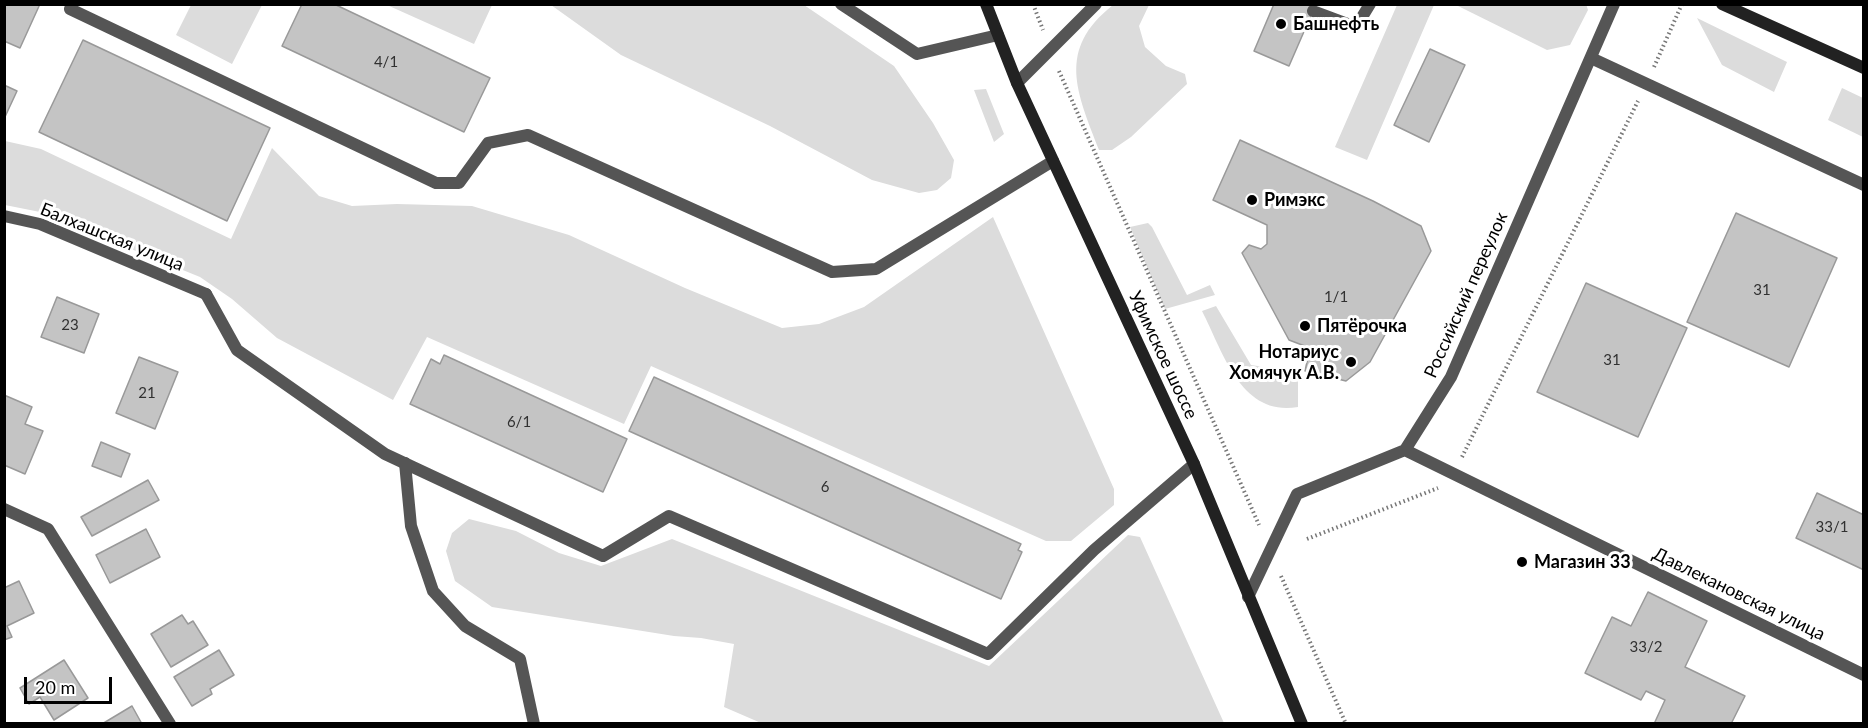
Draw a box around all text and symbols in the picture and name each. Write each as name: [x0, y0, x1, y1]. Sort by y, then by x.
place label: Башнефть: [1293, 13, 1379, 35]
marker: Башнефть: [1274, 17, 1288, 31]
house number: 4/1: [374, 53, 398, 71]
place label: Римэкс: [1264, 189, 1325, 211]
marker: Римэкс: [1245, 193, 1259, 207]
street label: Балхашская улица: [37, 198, 187, 276]
street label: Российский переулок: [1420, 209, 1512, 381]
house number: 31: [1753, 281, 1771, 299]
street label: Уфимское шоссе: [1124, 288, 1202, 422]
house number: 1/1: [1324, 288, 1348, 306]
place label: Пятёрочка: [1317, 315, 1407, 337]
house number: 23: [61, 316, 79, 334]
marker: Пятёрочка: [1298, 319, 1312, 333]
place label: Нотариус Хомячук А.В.: [1229, 341, 1339, 384]
house number: 31: [1603, 351, 1621, 369]
marker: Нотариус Хомячук А.В.: [1344, 355, 1358, 369]
house number: 21: [138, 384, 156, 402]
house number: 6/1: [507, 413, 531, 431]
house number: 6: [821, 478, 829, 496]
house number: 33/1: [1816, 518, 1848, 536]
street label: Давлекановская улица: [1649, 543, 1829, 645]
place label: Магазин 33: [1534, 551, 1631, 573]
marker: Магазин 33: [1515, 555, 1529, 569]
house number: 33/2: [1630, 638, 1662, 656]
scale bar: [27, 665, 116, 703]
text: 20 m: [35, 676, 75, 698]

